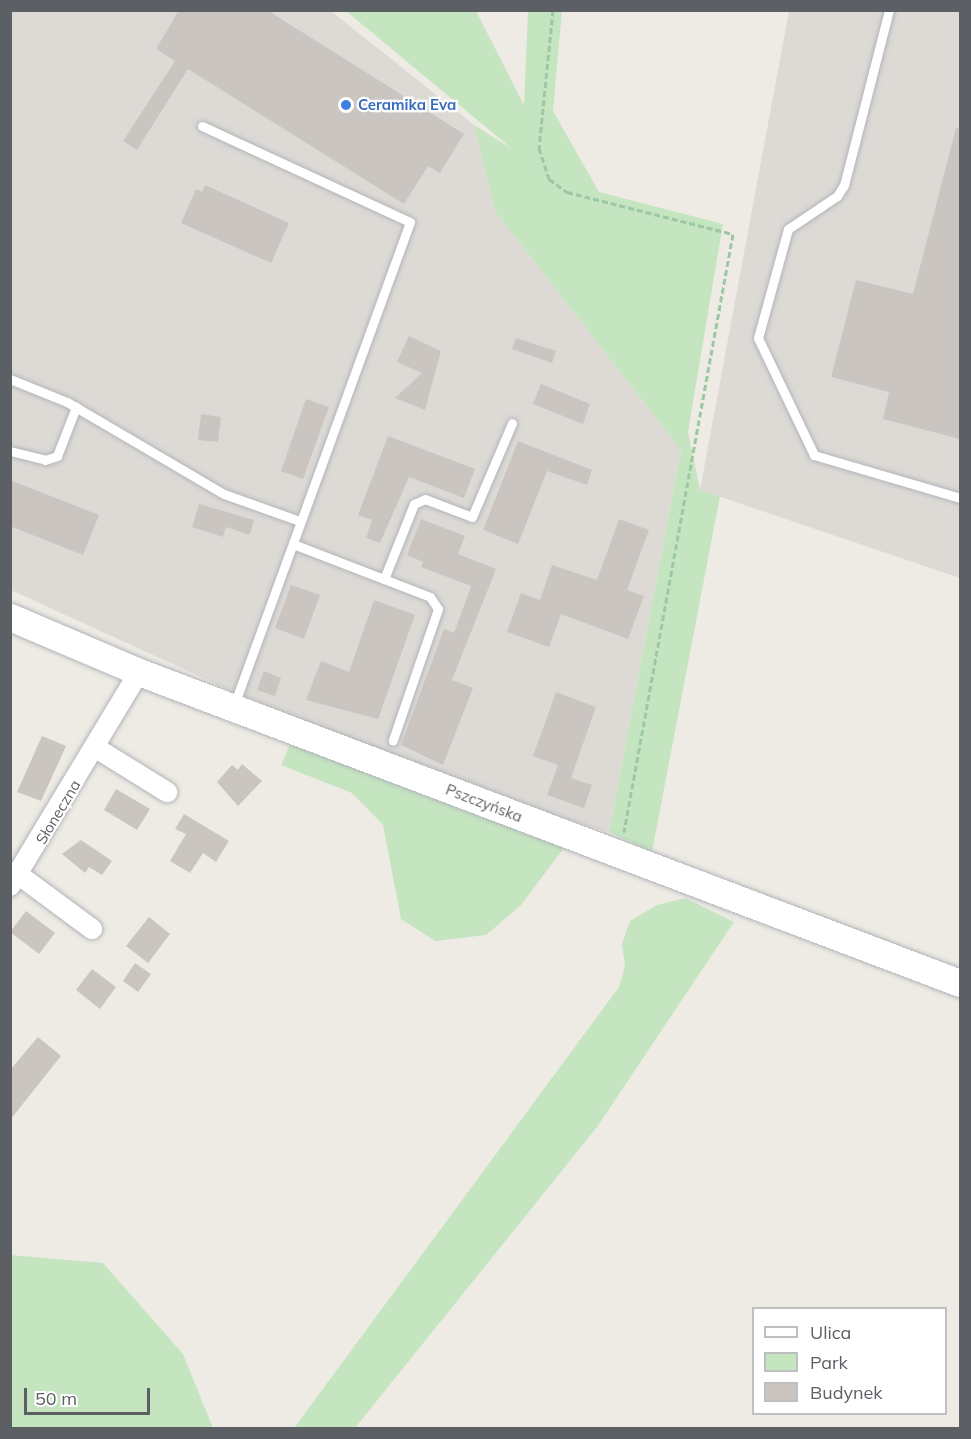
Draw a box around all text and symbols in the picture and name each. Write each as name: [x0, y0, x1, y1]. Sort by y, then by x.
place label: Ceramika Eva: [358, 96, 456, 114]
marker: Ceramika Eva: [339, 98, 353, 112]
street label: Słoneczna: [32, 777, 84, 847]
street label: Pszczyńska: [443, 780, 525, 826]
legend: [752, 1307, 947, 1415]
text: Ulica: [810, 1321, 851, 1344]
text: Park: [810, 1351, 848, 1374]
scale bar: [27, 1376, 153, 1414]
text: Budynek: [810, 1381, 883, 1404]
text: 50 m: [35, 1387, 77, 1410]

